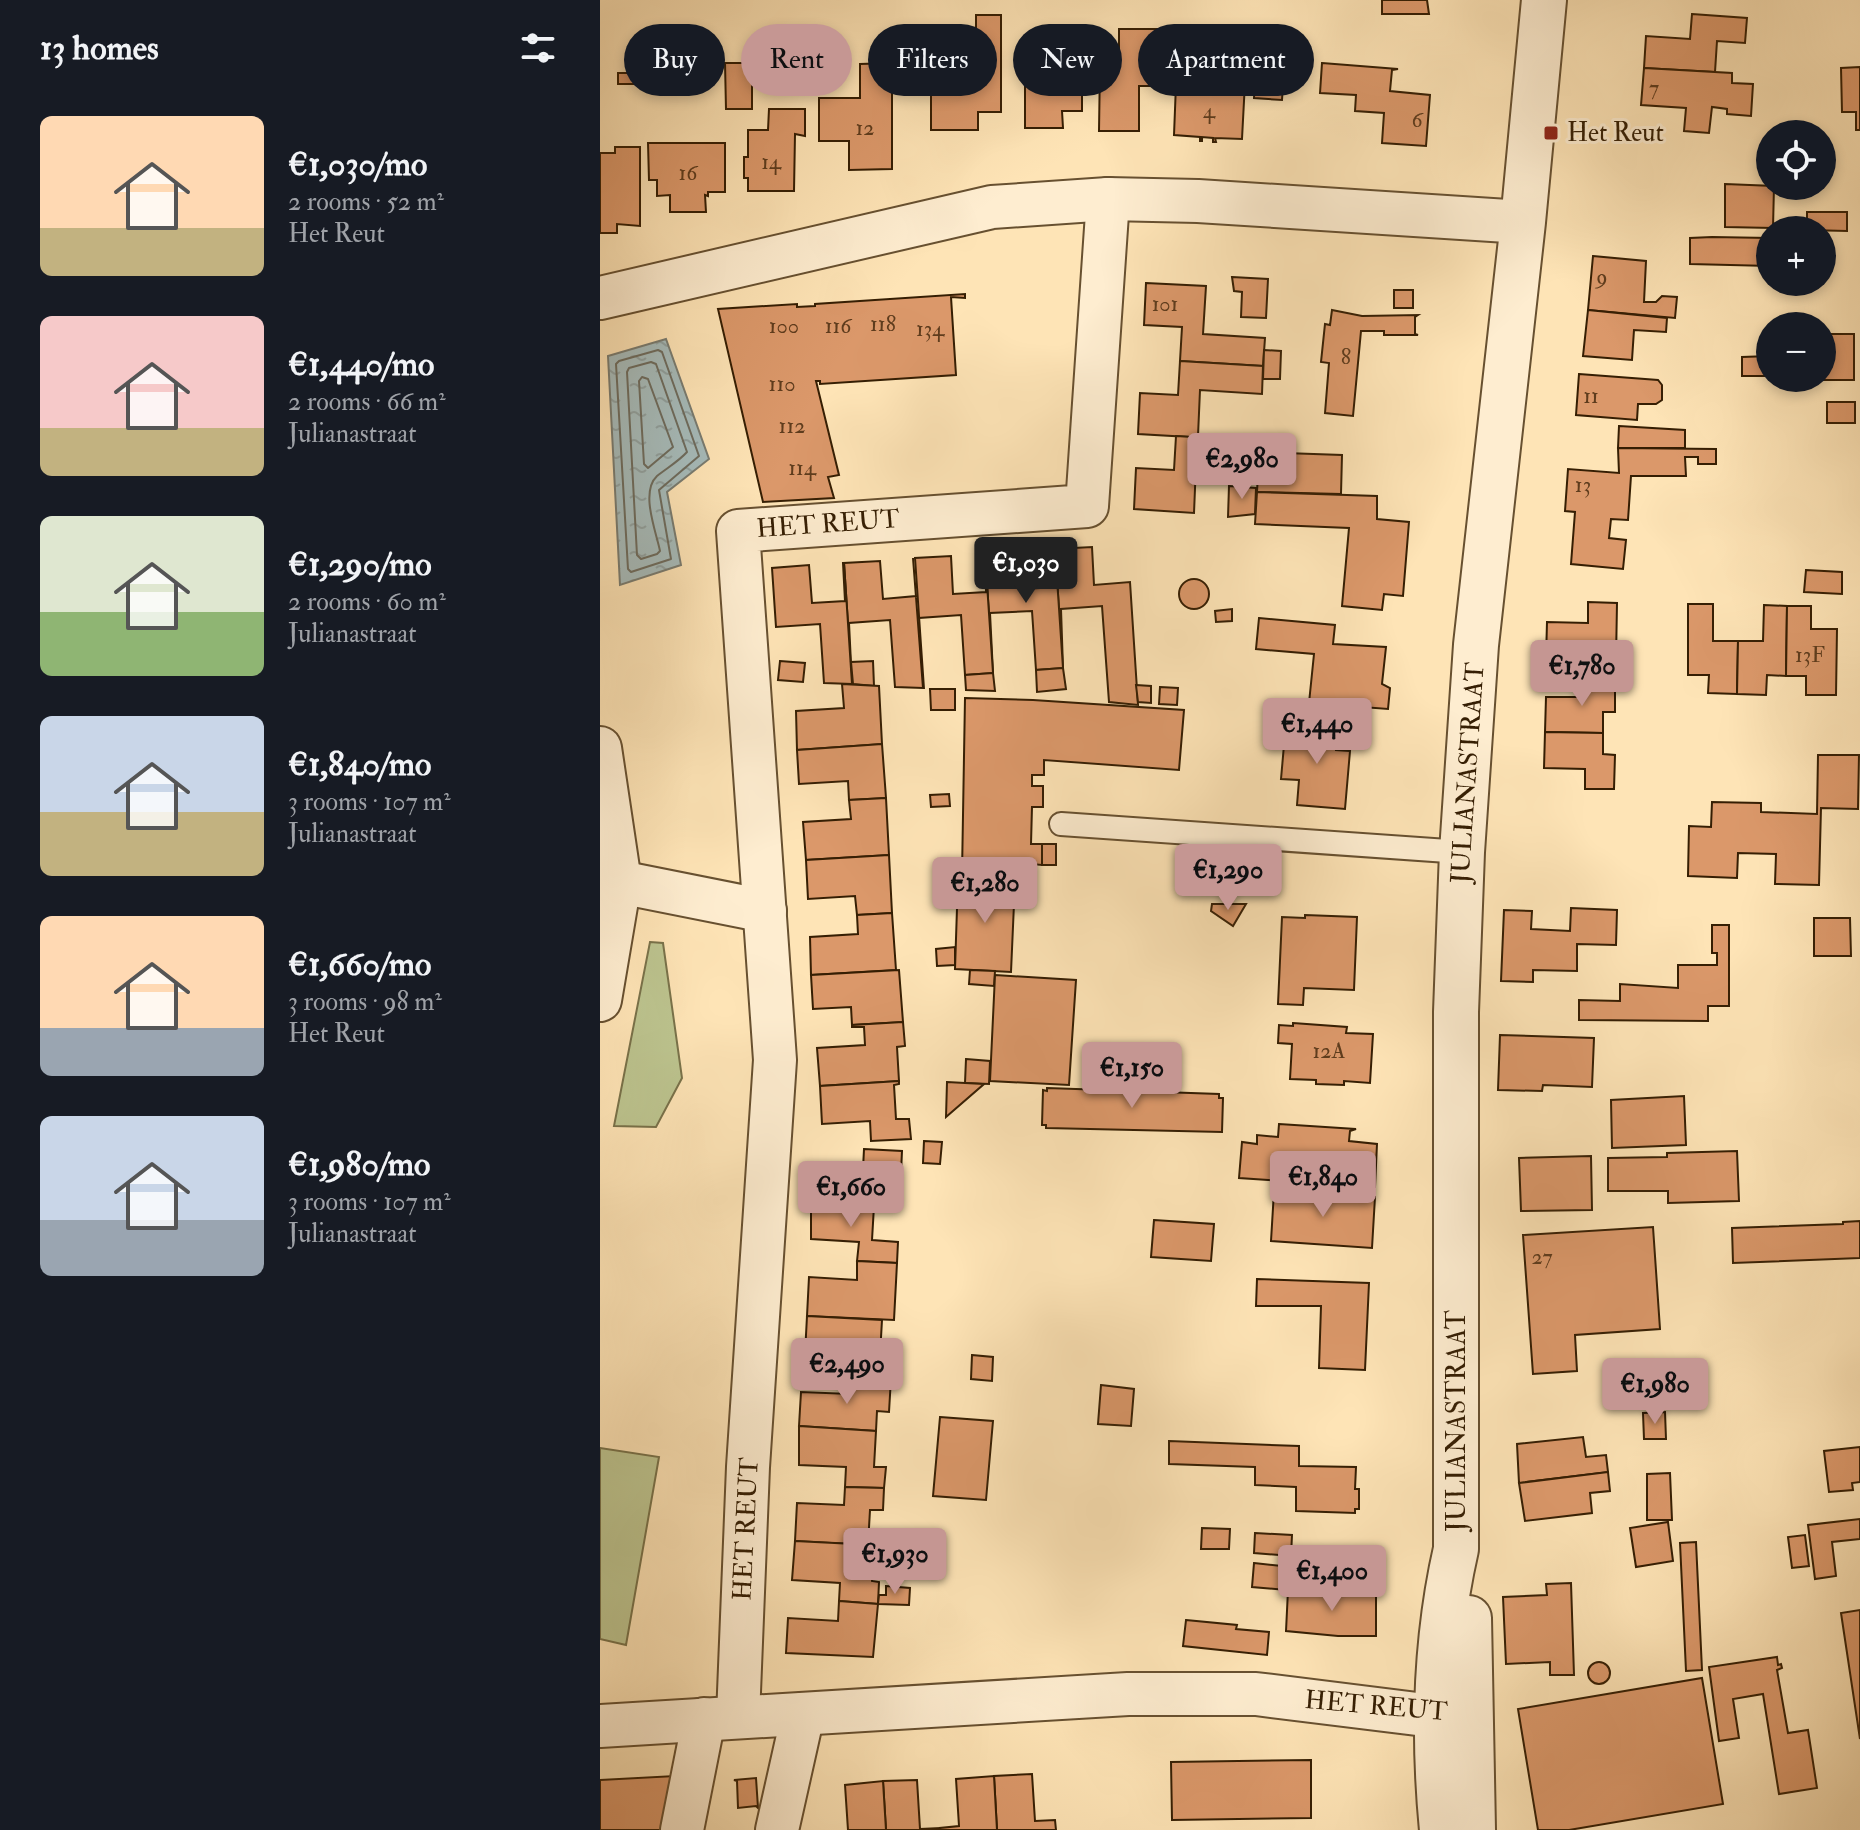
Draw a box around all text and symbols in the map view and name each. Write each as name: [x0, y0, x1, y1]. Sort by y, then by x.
chip: Buy: [624, 24, 725, 96]
chip: Rent: [741, 24, 852, 96]
chip: Filters: [868, 24, 997, 96]
chip: New: [1013, 24, 1122, 96]
chip: Apartment: [1138, 24, 1314, 96]
icon: filters: [516, 26, 560, 70]
text: 13 homes: [40, 27, 159, 70]
house number: 7: [1649, 74, 1659, 102]
house number: 4: [1203, 97, 1216, 125]
house number: 6: [1411, 106, 1424, 134]
house number: 12: [855, 114, 875, 142]
place label: Het Reut: [1567, 117, 1664, 149]
map controls: [1756, 120, 1836, 392]
button: locate: [1756, 120, 1836, 200]
marker: Het Reut: [1542, 124, 1560, 142]
text: €1,030/mo: [288, 143, 427, 186]
icon: home: [104, 148, 200, 244]
house number: 14: [761, 148, 782, 176]
house number: 16: [679, 159, 699, 187]
text: 2 rooms · 52 m²: [288, 186, 444, 218]
button: +: [1756, 216, 1836, 296]
text: Het Reut: [288, 218, 385, 250]
house number: 9: [1594, 263, 1608, 291]
house number: 101: [1152, 290, 1178, 318]
house number: 118: [870, 310, 896, 338]
house number: 100: [769, 312, 799, 340]
house number: 116: [825, 312, 853, 340]
button: −: [1756, 312, 1836, 392]
house number: 134: [916, 315, 945, 343]
text: €1,440/mo: [288, 343, 434, 386]
house number: 8: [1341, 343, 1351, 371]
icon: home: [104, 348, 200, 444]
house number: 110: [769, 370, 795, 398]
house number: 11: [1583, 382, 1599, 410]
text: 2 rooms · 66 m²: [288, 386, 446, 418]
house number: 112: [779, 412, 805, 440]
text: Julianastraat: [288, 418, 417, 450]
pin: €2,980: [1177, 433, 1307, 501]
text: €2,980: [1205, 443, 1279, 475]
house number: 114: [788, 454, 817, 482]
house number: 13: [1575, 471, 1591, 499]
street label: HET REUT: [755, 503, 901, 545]
pin: €1,030: [961, 537, 1091, 605]
text: €1,290/mo: [288, 543, 432, 586]
text: €1,030: [992, 547, 1060, 579]
icon: home: [104, 548, 200, 644]
text: 2 rooms · 60 m²: [288, 586, 446, 618]
text: Julianastraat: [288, 618, 417, 650]
pin: €1,780: [1517, 640, 1647, 708]
house number: 13F: [1795, 641, 1825, 669]
text: €1,780: [1548, 650, 1616, 682]
street label: JULIANASTRAAT: [1444, 661, 1492, 886]
pin: €1,440: [1252, 698, 1382, 766]
text: €1,440: [1281, 708, 1353, 740]
text: €1,840/mo: [288, 743, 431, 786]
icon: home: [104, 748, 200, 844]
text: 3 rooms · 107 m²: [288, 786, 451, 818]
text: Julianastraat: [288, 818, 417, 850]
pin: €1,290: [1163, 844, 1293, 912]
text: €1,290: [1193, 854, 1263, 886]
pin: €1,280: [920, 857, 1050, 925]
text: €1,280: [950, 867, 1020, 899]
text: €1,660/mo: [288, 943, 431, 986]
icon: home: [104, 948, 200, 1044]
text: 3 rooms · 98 m²: [288, 986, 442, 1018]
text: Het Reut: [288, 1018, 385, 1050]
house number: 12A: [1313, 1037, 1346, 1065]
pin: €1,150: [1067, 1042, 1197, 1110]
text: €1,150: [1100, 1052, 1164, 1084]
text: €1,980/mo: [288, 1143, 430, 1186]
icon: home: [104, 1148, 200, 1244]
pin: €1,840: [1258, 1151, 1388, 1219]
pin: €1,660: [786, 1161, 916, 1229]
text: €1,840: [1288, 1161, 1358, 1193]
text: €1,660: [816, 1171, 886, 1203]
text: 3 rooms · 107 m²: [288, 1186, 451, 1218]
text: Julianastraat: [288, 1218, 417, 1250]
house number: 27: [1531, 1243, 1553, 1271]
street label: JULIANASTRAAT: [1441, 1310, 1473, 1533]
pin: €2,490: [782, 1338, 912, 1406]
text: €2,490: [809, 1348, 885, 1380]
pin: €1,980: [1590, 1358, 1720, 1426]
text: €1,980: [1620, 1368, 1690, 1400]
street label: HET REUT: [726, 1457, 766, 1601]
pin: €1,930: [830, 1528, 960, 1596]
text: €1,930: [861, 1538, 929, 1570]
pin: €1,400: [1267, 1545, 1397, 1613]
text: €1,400: [1296, 1555, 1368, 1587]
street label: HET REUT: [1303, 1684, 1449, 1728]

